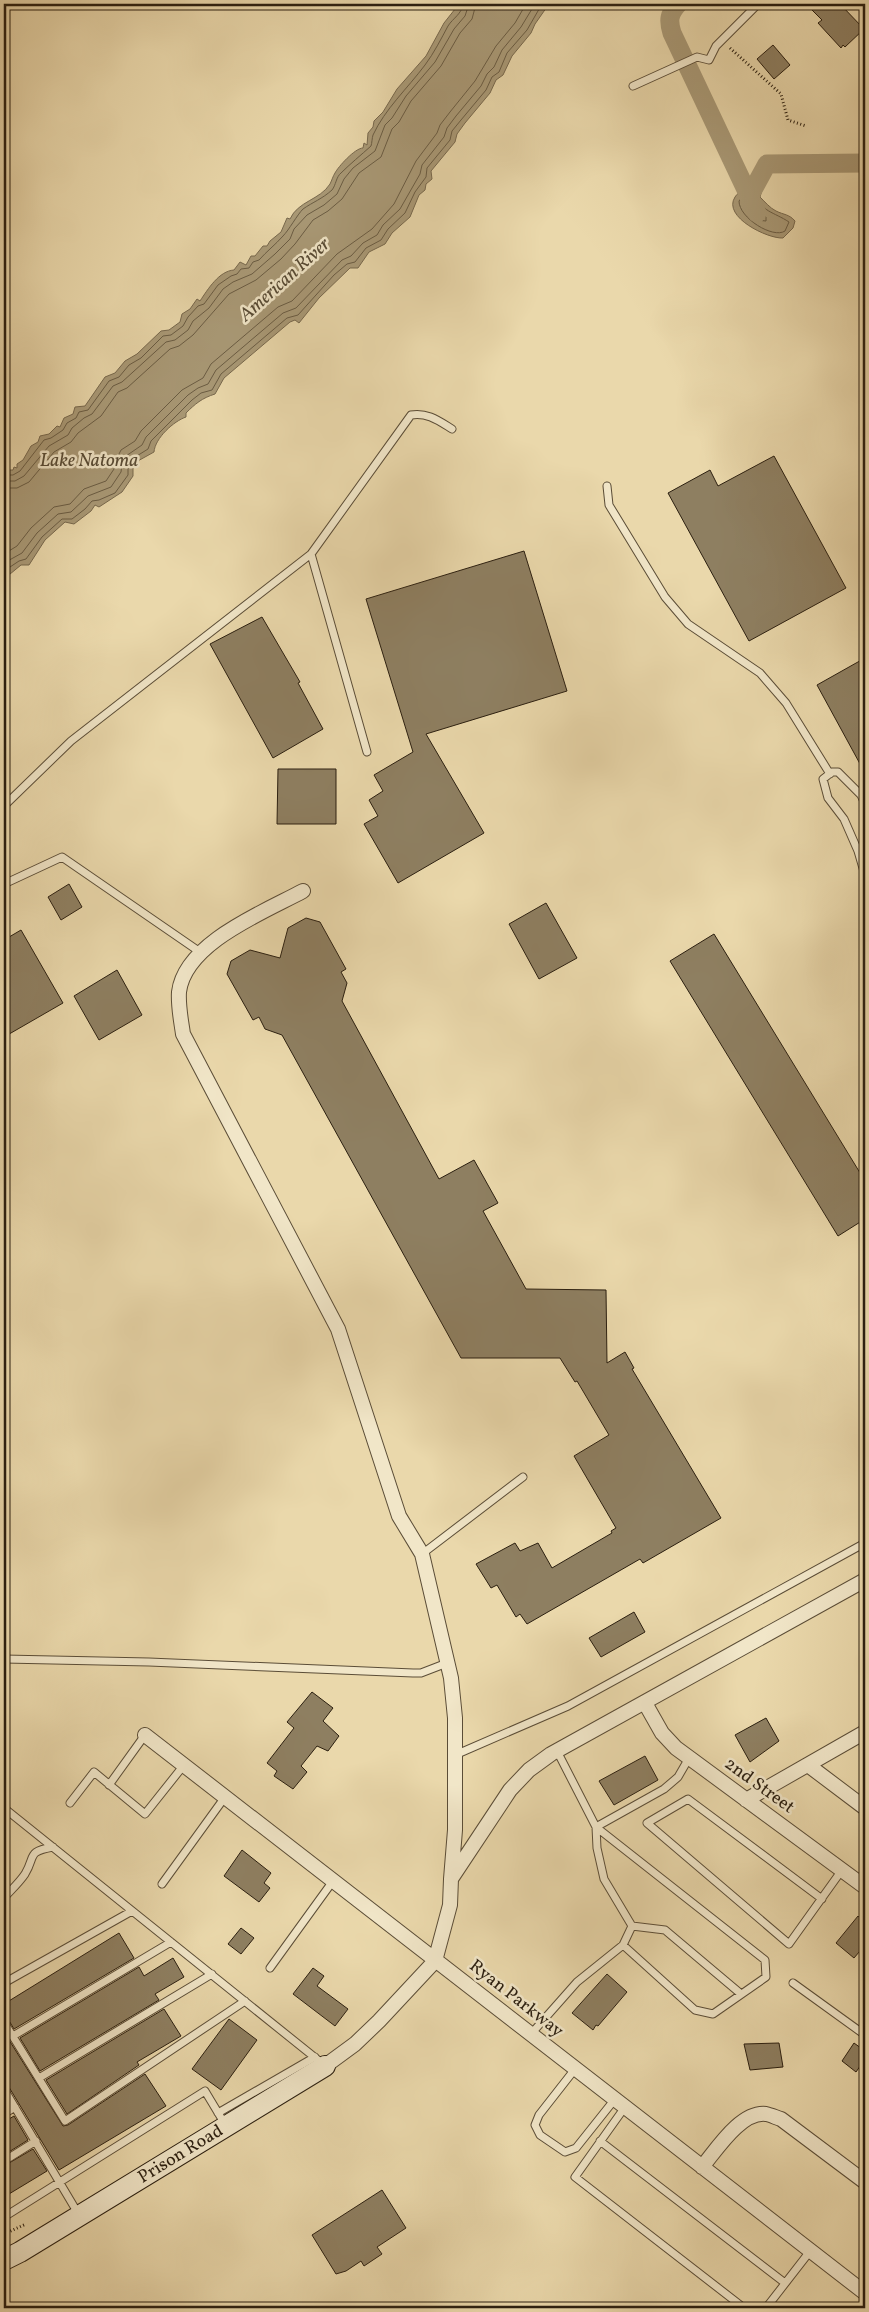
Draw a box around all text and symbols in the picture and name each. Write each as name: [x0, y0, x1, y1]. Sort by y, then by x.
water label: American River: [233, 231, 337, 329]
water label: Lake Natoma: [40, 448, 138, 474]
street label: 2nd Street: [719, 1752, 799, 1820]
street label: Ryan Parkway: [464, 1954, 569, 2044]
street label: Prison Road: [133, 2118, 228, 2190]

